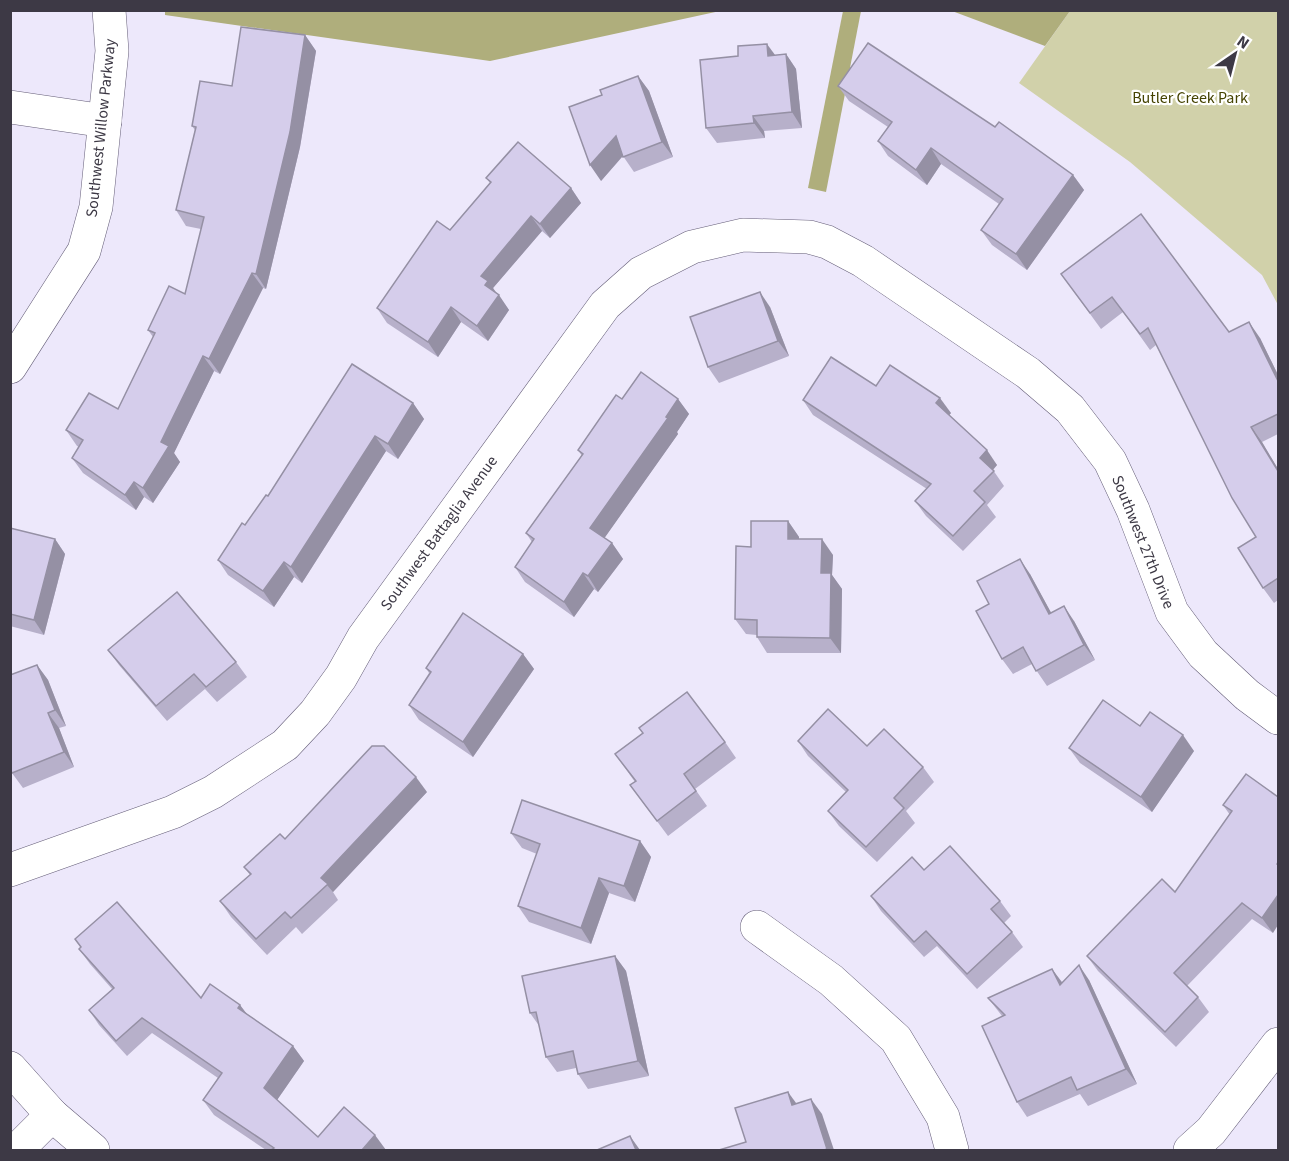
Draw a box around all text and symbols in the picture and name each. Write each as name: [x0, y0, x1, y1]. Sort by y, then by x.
north arrow: [1205, 24, 1265, 84]
text: N: [1232, 30, 1254, 55]
street label: Southwest Willow Parkway: [81, 37, 121, 218]
park label: Butler Creek Park: [1132, 87, 1248, 109]
street label: Southwest Battaglia Avenue: [375, 451, 503, 615]
street label: Southwest 27th Drive: [1106, 472, 1180, 612]

